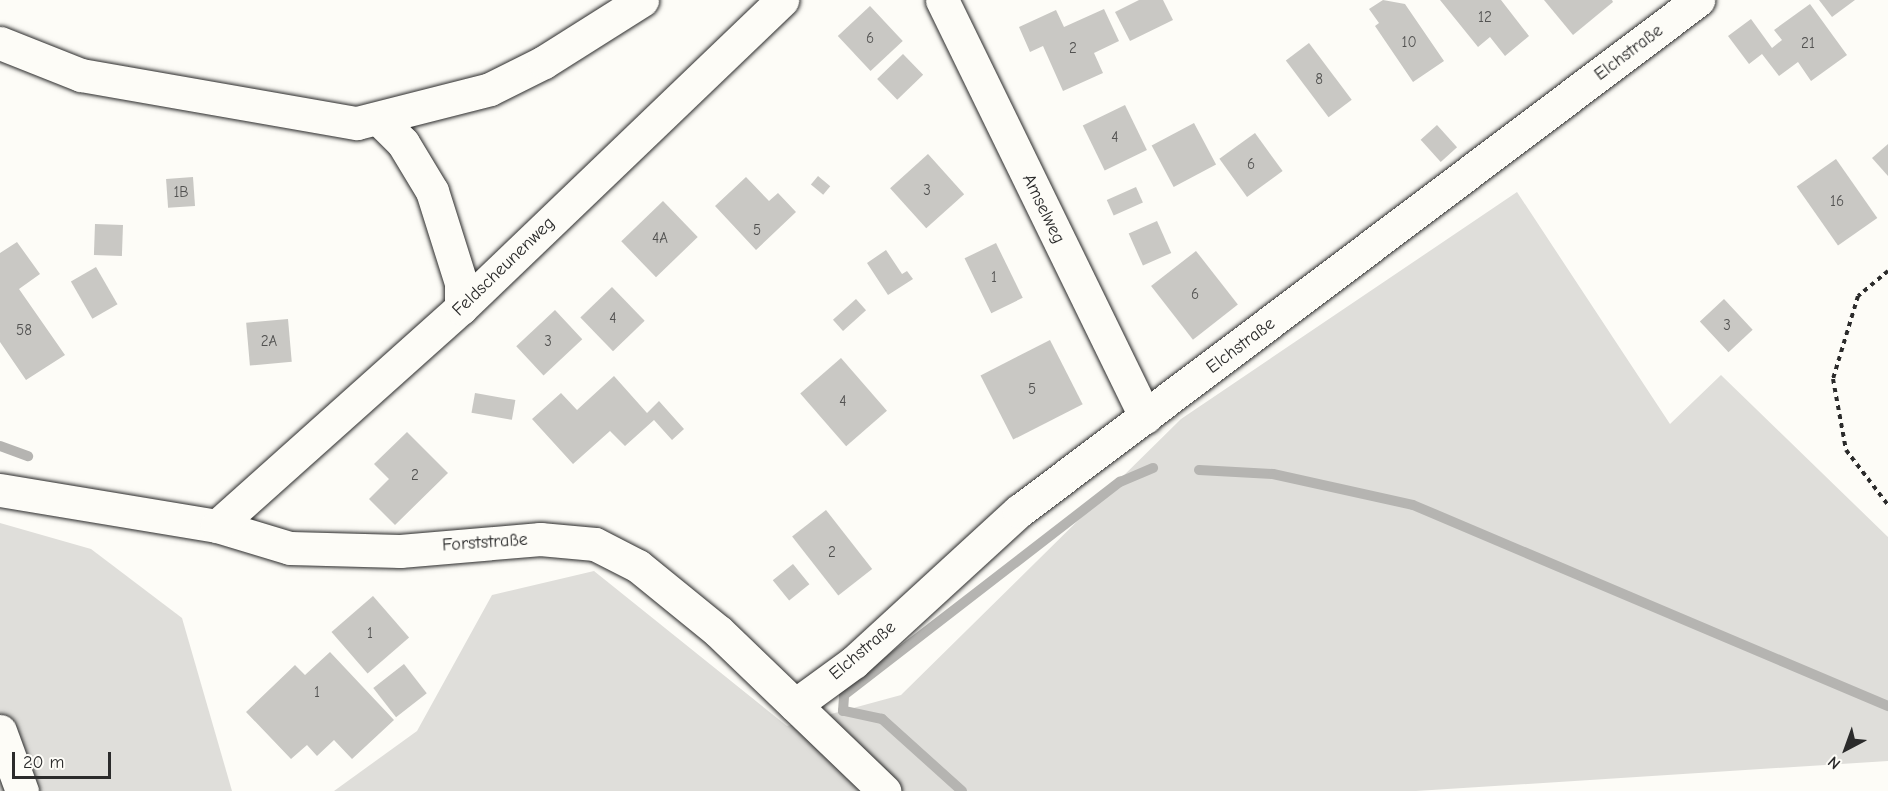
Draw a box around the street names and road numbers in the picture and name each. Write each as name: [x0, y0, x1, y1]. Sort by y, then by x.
street label: Elchstraße: [1590, 20, 1668, 86]
street label: Amselweg: [1017, 171, 1069, 247]
street label: Feldscheunenweg: [448, 213, 560, 321]
street label: Elchstraße: [1202, 313, 1280, 379]
street label: Forststraße: [441, 529, 529, 557]
street label: Elchstraße: [825, 617, 901, 685]

